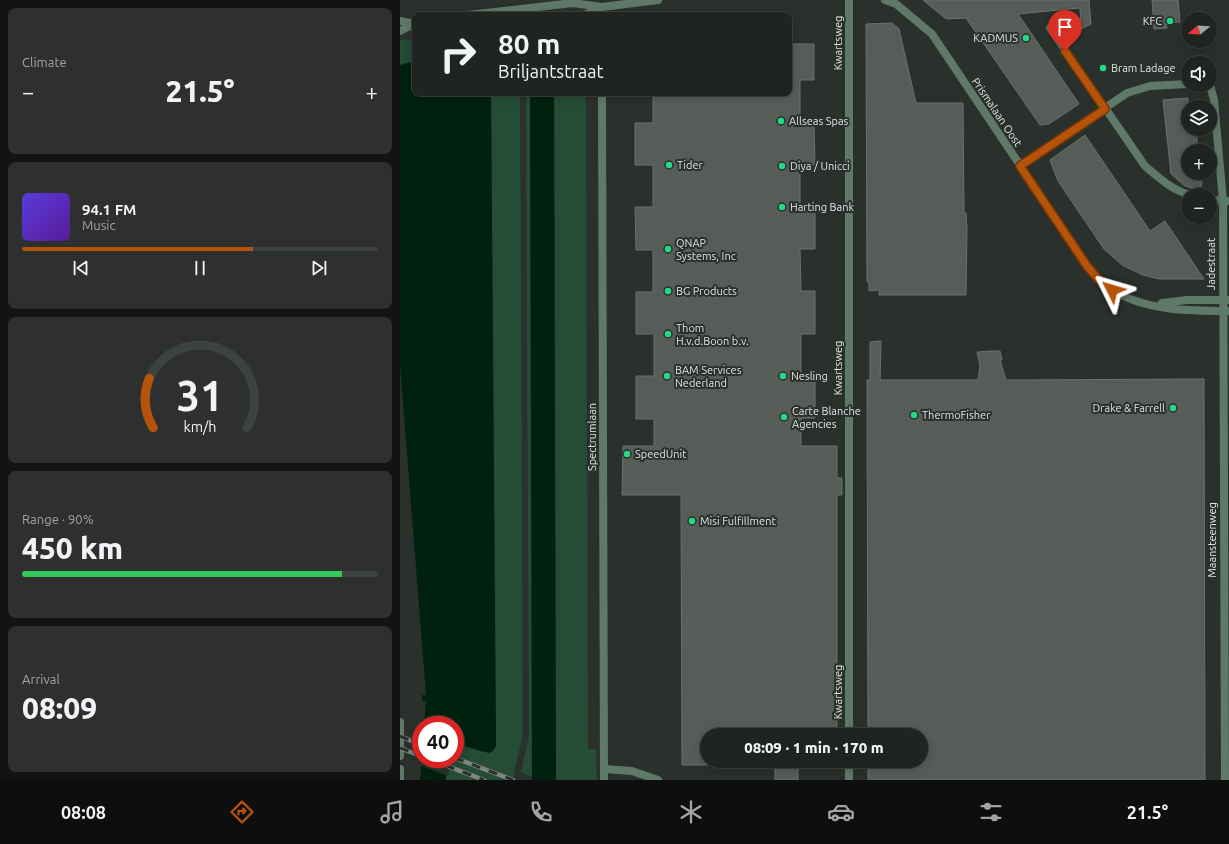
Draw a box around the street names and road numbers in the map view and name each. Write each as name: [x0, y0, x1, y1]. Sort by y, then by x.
street label: Kwartsweg: [832, 16, 844, 70]
street label: Prismalaan Oost: [970, 75, 1025, 149]
street label: Jadestraat: [1205, 237, 1217, 290]
street label: Kwartsweg: [832, 341, 844, 395]
street label: Spectrumlaan: [586, 403, 598, 471]
street label: Maansteenweg: [1206, 502, 1218, 578]
street label: Kwartsweg: [832, 665, 844, 719]

